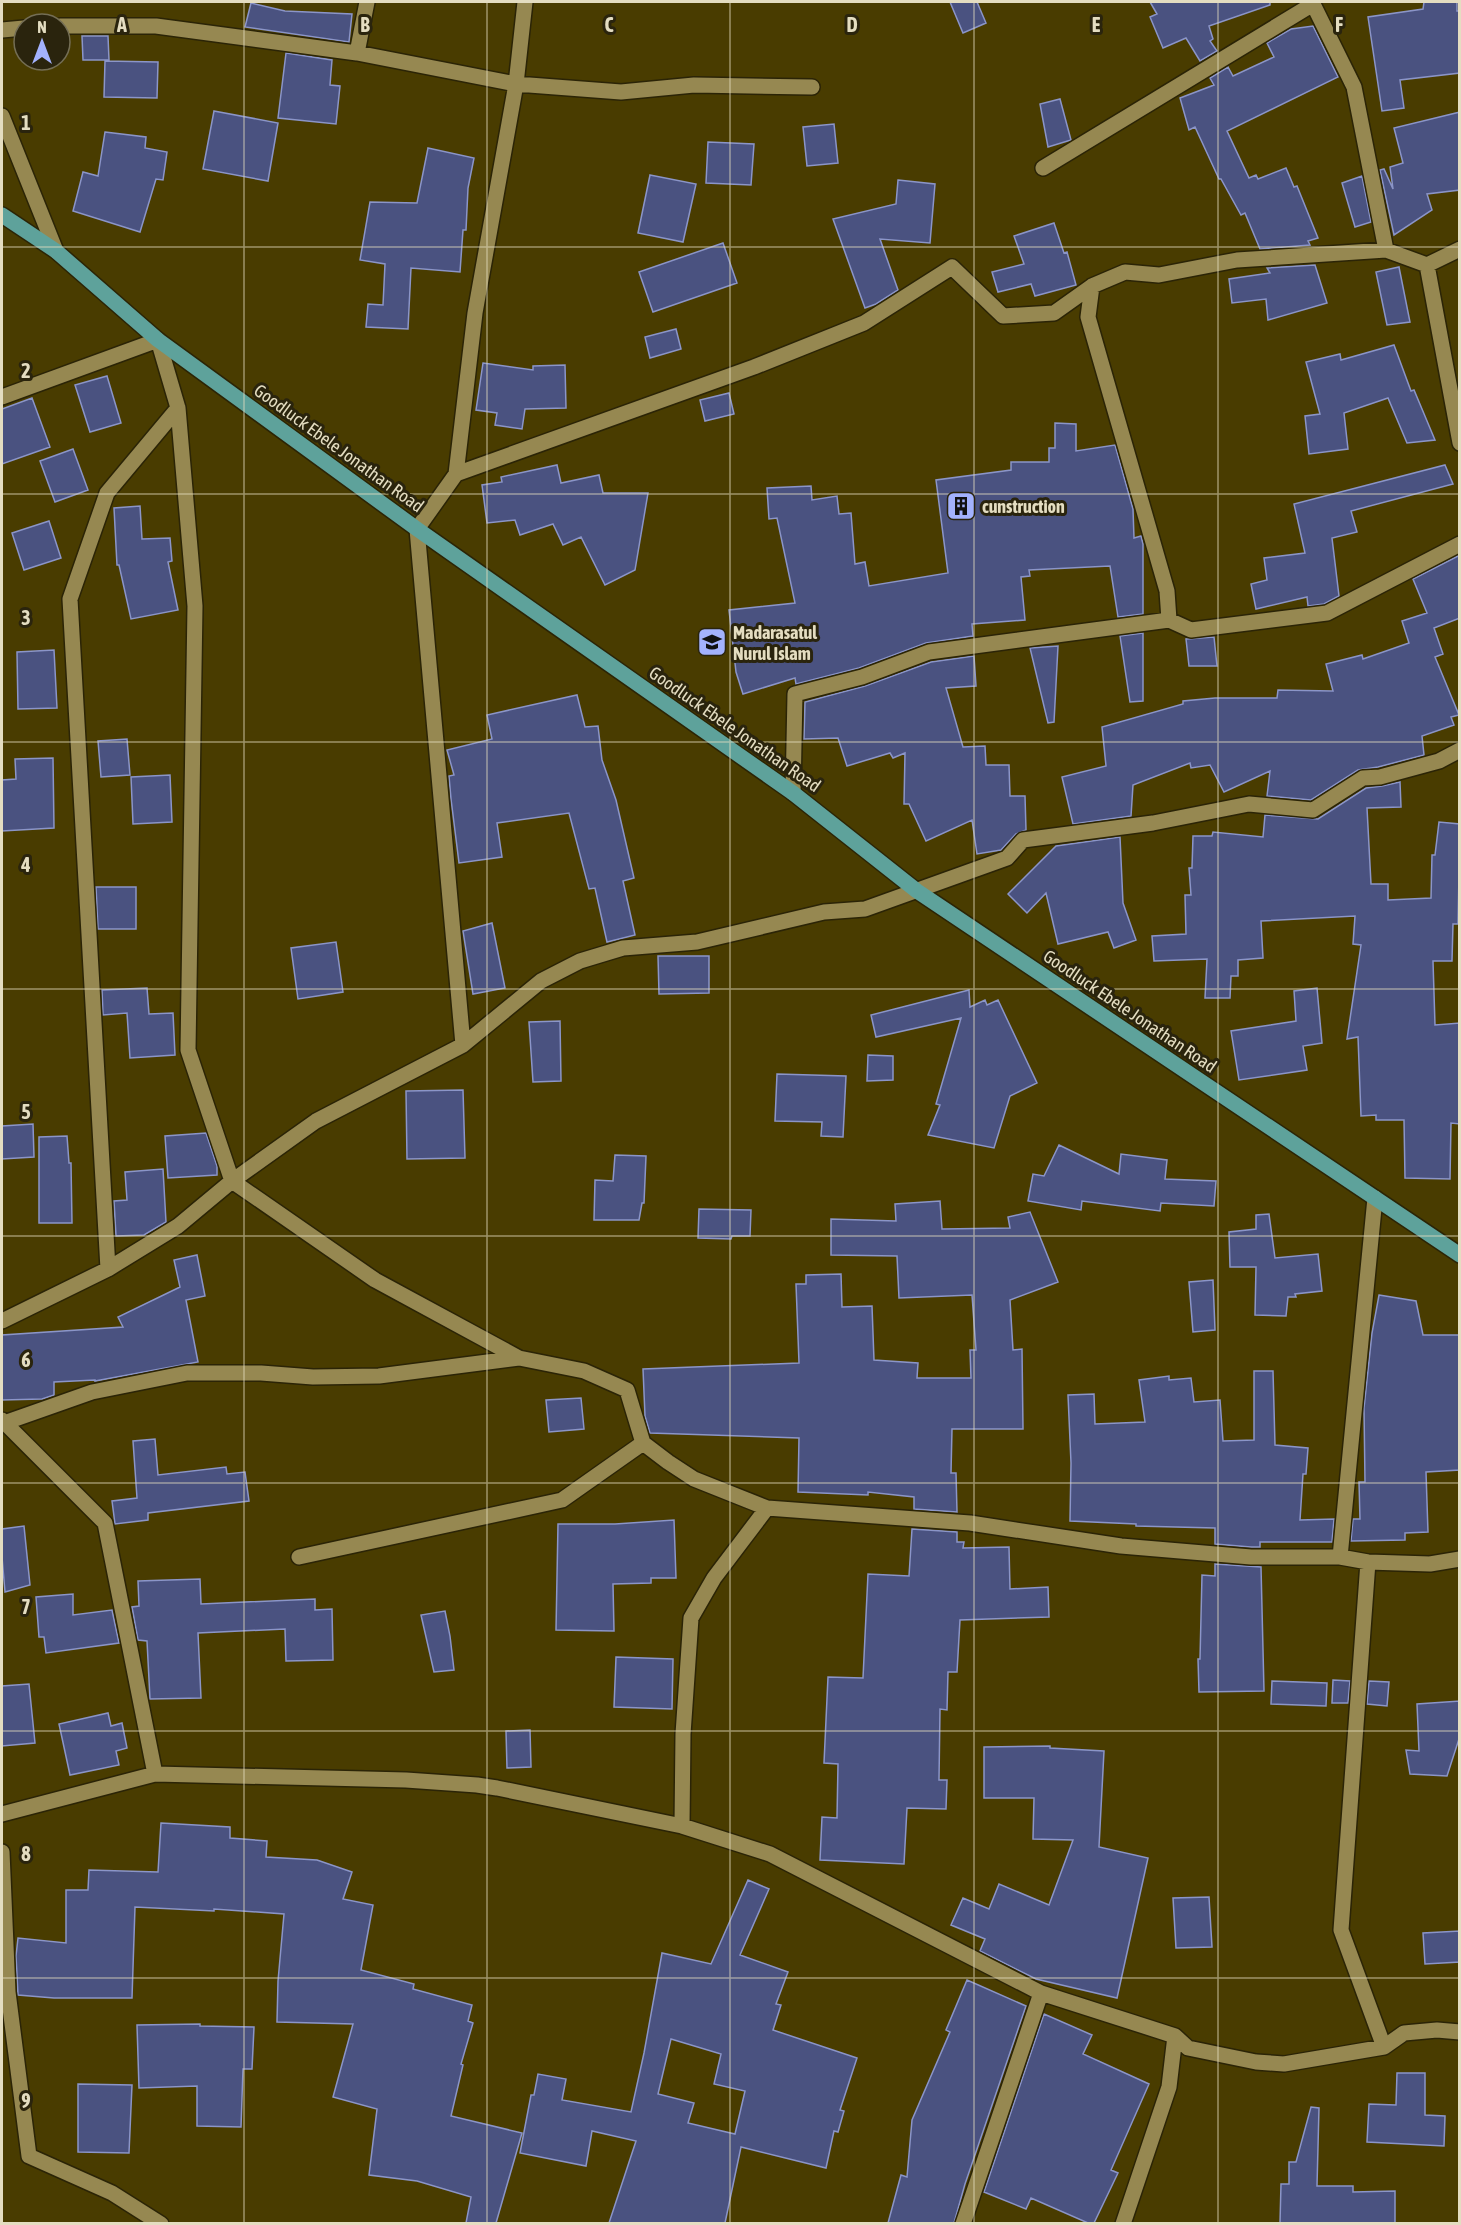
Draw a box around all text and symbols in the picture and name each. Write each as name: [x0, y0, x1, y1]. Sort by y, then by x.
north arrow: [12, 12, 72, 72]
text: A: [116, 13, 127, 36]
text: B: [360, 13, 370, 36]
text: C: [605, 13, 614, 36]
text: D: [846, 13, 858, 36]
text: E: [1092, 13, 1101, 36]
text: F: [1335, 13, 1343, 36]
text: N: [37, 18, 47, 36]
text: 1: [21, 111, 31, 134]
text: 2: [21, 359, 31, 382]
street label: Goodluck Ebele Jonathan Road: [250, 379, 428, 517]
building icon: cunstruction: [945, 490, 977, 522]
place label: cunstruction: [982, 496, 1065, 517]
text: 3: [21, 606, 31, 629]
place label: Madarasatul Nurul Islam: [733, 622, 817, 664]
school or university icon: Madarasatul Nurul Islam: [696, 626, 728, 658]
street label: Goodluck Ebele Jonathan Road: [645, 662, 825, 796]
text: 4: [20, 853, 31, 876]
street label: Goodluck Ebele Jonathan Road: [1039, 945, 1221, 1077]
text: 5: [21, 1100, 31, 1123]
text: 6: [21, 1348, 31, 1371]
text: 7: [21, 1595, 31, 1618]
text: 8: [21, 1842, 31, 1865]
text: 9: [21, 2089, 31, 2112]

